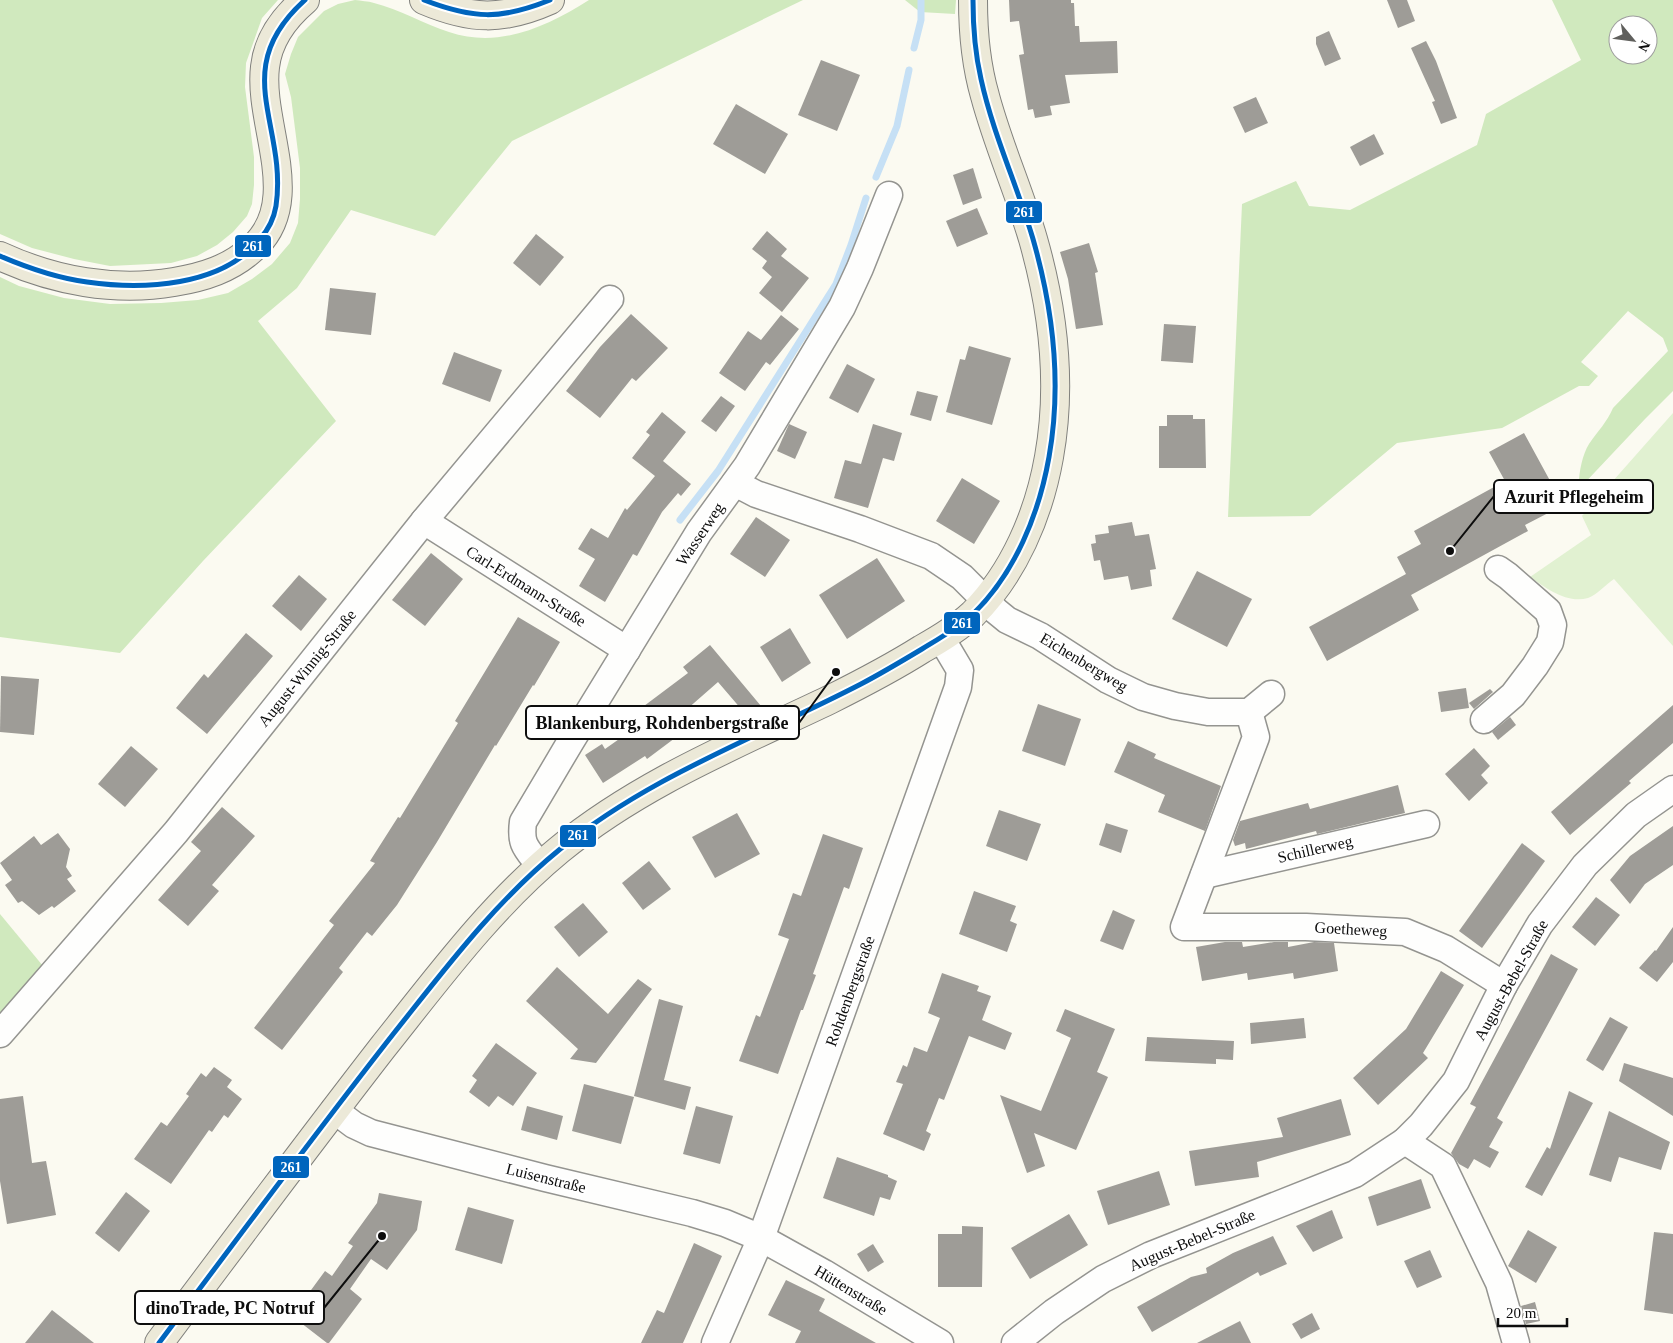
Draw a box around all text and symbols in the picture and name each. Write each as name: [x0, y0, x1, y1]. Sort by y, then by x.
north arrow: [1608, 15, 1658, 65]
text: N: [1635, 38, 1653, 54]
line badge: 261: [1005, 200, 1043, 224]
text: 261: [1014, 205, 1035, 220]
line badge: 261: [234, 234, 272, 258]
text: 261: [243, 239, 264, 254]
callout: Azurit Pflegeheim: [1494, 480, 1653, 513]
text: Azurit Pflegeheim: [1504, 487, 1644, 507]
street label: Wasserweg: [673, 499, 728, 569]
street label: Carl-Erdmann-Straße: [463, 542, 589, 630]
street label: August-Winnig-Straße: [255, 606, 360, 730]
line badge: 261: [943, 611, 981, 635]
text: 261: [952, 616, 973, 631]
street label: Eichenbergweg: [1037, 629, 1131, 696]
callout: Blankenburg, Rohdenbergstraße: [526, 706, 799, 739]
text: Blankenburg, Rohdenbergstraße: [535, 713, 789, 733]
line badge: 261: [559, 824, 597, 848]
text: 261: [568, 828, 589, 843]
street label: Schillerweg: [1276, 832, 1354, 867]
street label: August-Bebel-Straße: [1471, 917, 1552, 1044]
street label: Goetheweg: [1314, 919, 1388, 940]
street label: Rohdenbergstraße: [822, 934, 879, 1049]
line badge: 261: [272, 1155, 310, 1179]
text: 261: [281, 1160, 302, 1175]
street label: Luisenstraße: [504, 1160, 588, 1196]
street label: August-Bebel-Straße: [1127, 1206, 1258, 1275]
street label: Hüttenstraße: [812, 1262, 890, 1318]
callout: dinoTrade, PC Notruf: [135, 1291, 324, 1324]
scale bar: [1498, 1296, 1567, 1328]
text: dinoTrade, PC Notruf: [145, 1298, 316, 1318]
text: 20 m: [1506, 1305, 1537, 1321]

